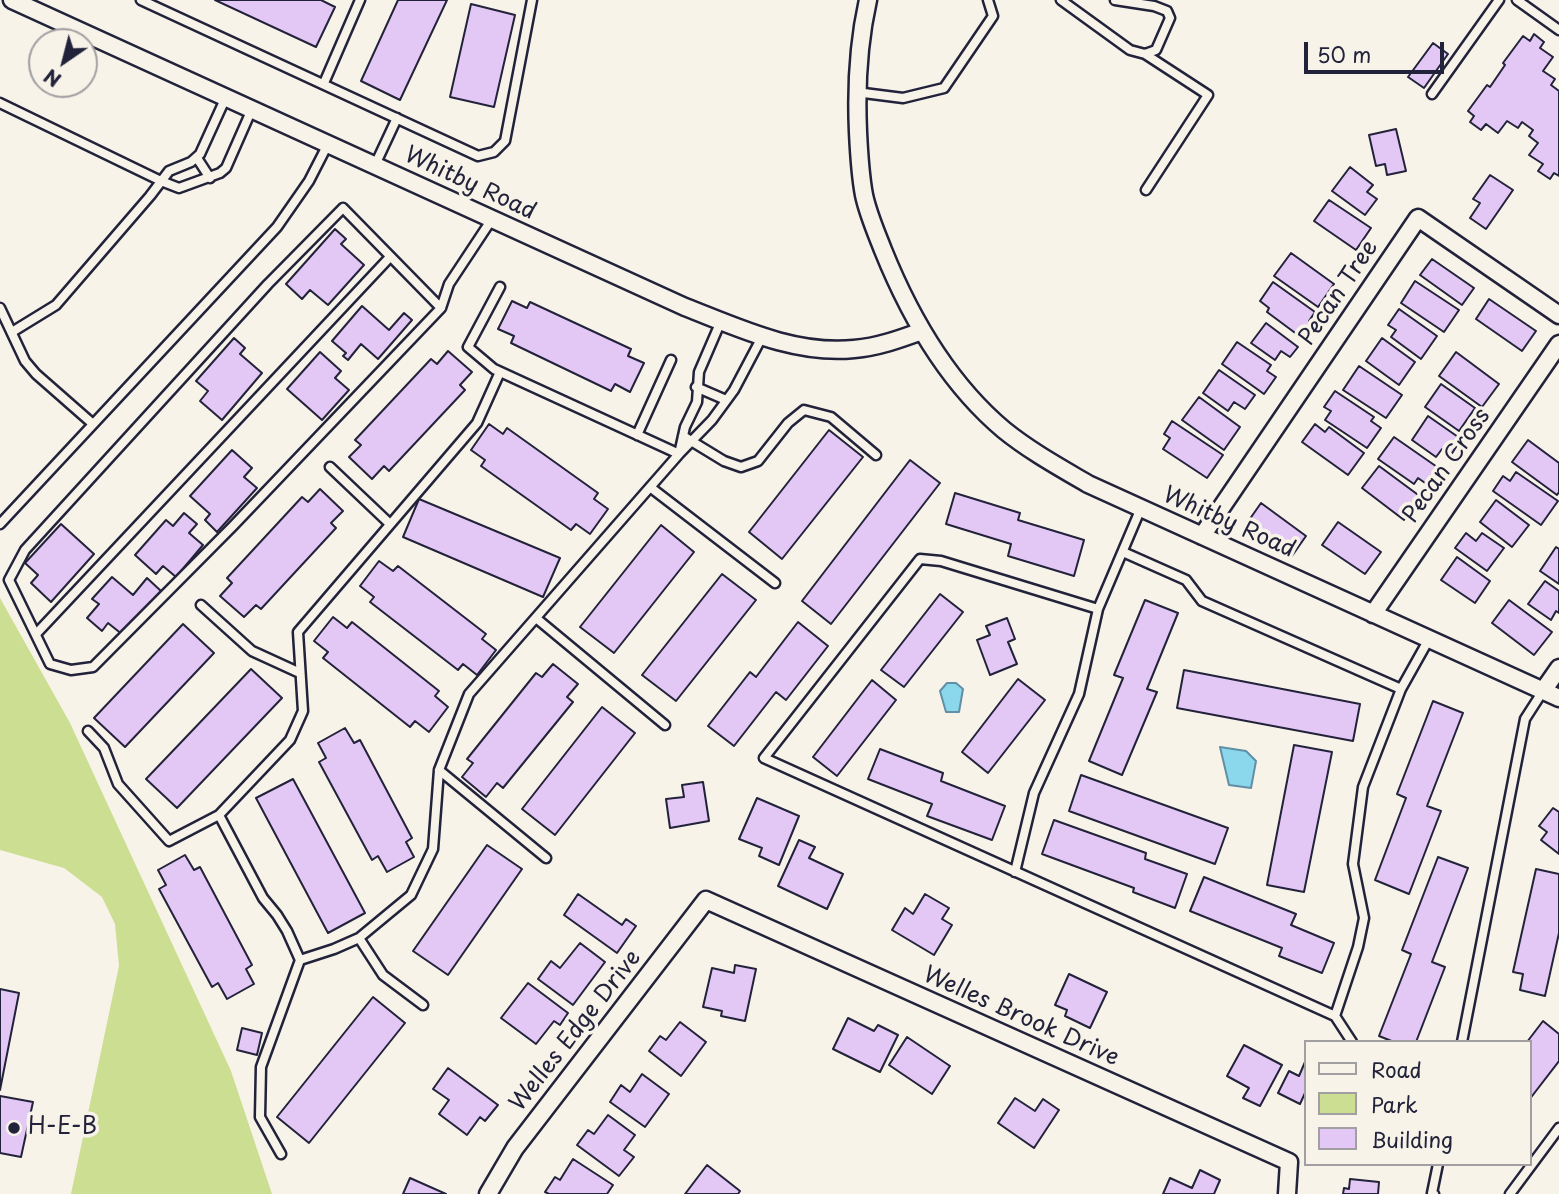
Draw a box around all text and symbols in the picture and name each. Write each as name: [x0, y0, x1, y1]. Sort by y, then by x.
north arrow: [28, 28, 98, 98]
scale bar: [1307, 28, 1447, 72]
text: 50 m: [1317, 38, 1371, 70]
text: N: [38, 63, 66, 94]
street label: Whitby Road: [400, 142, 540, 226]
street label: Pecan Tree: [1294, 235, 1384, 351]
street label: Pecan Cross: [1397, 403, 1497, 529]
street label: Whitby Road: [1159, 482, 1299, 564]
street label: Welles Edge Drive: [505, 945, 647, 1117]
street label: Welles Brook Drive: [919, 961, 1123, 1073]
legend: [1304, 1040, 1531, 1166]
text: Road: [1371, 1053, 1422, 1085]
text: Park: [1371, 1088, 1418, 1120]
place label: H-E-B: [28, 1114, 97, 1142]
marker: H-E-B: [6, 1120, 22, 1136]
text: Building: [1371, 1123, 1453, 1155]

